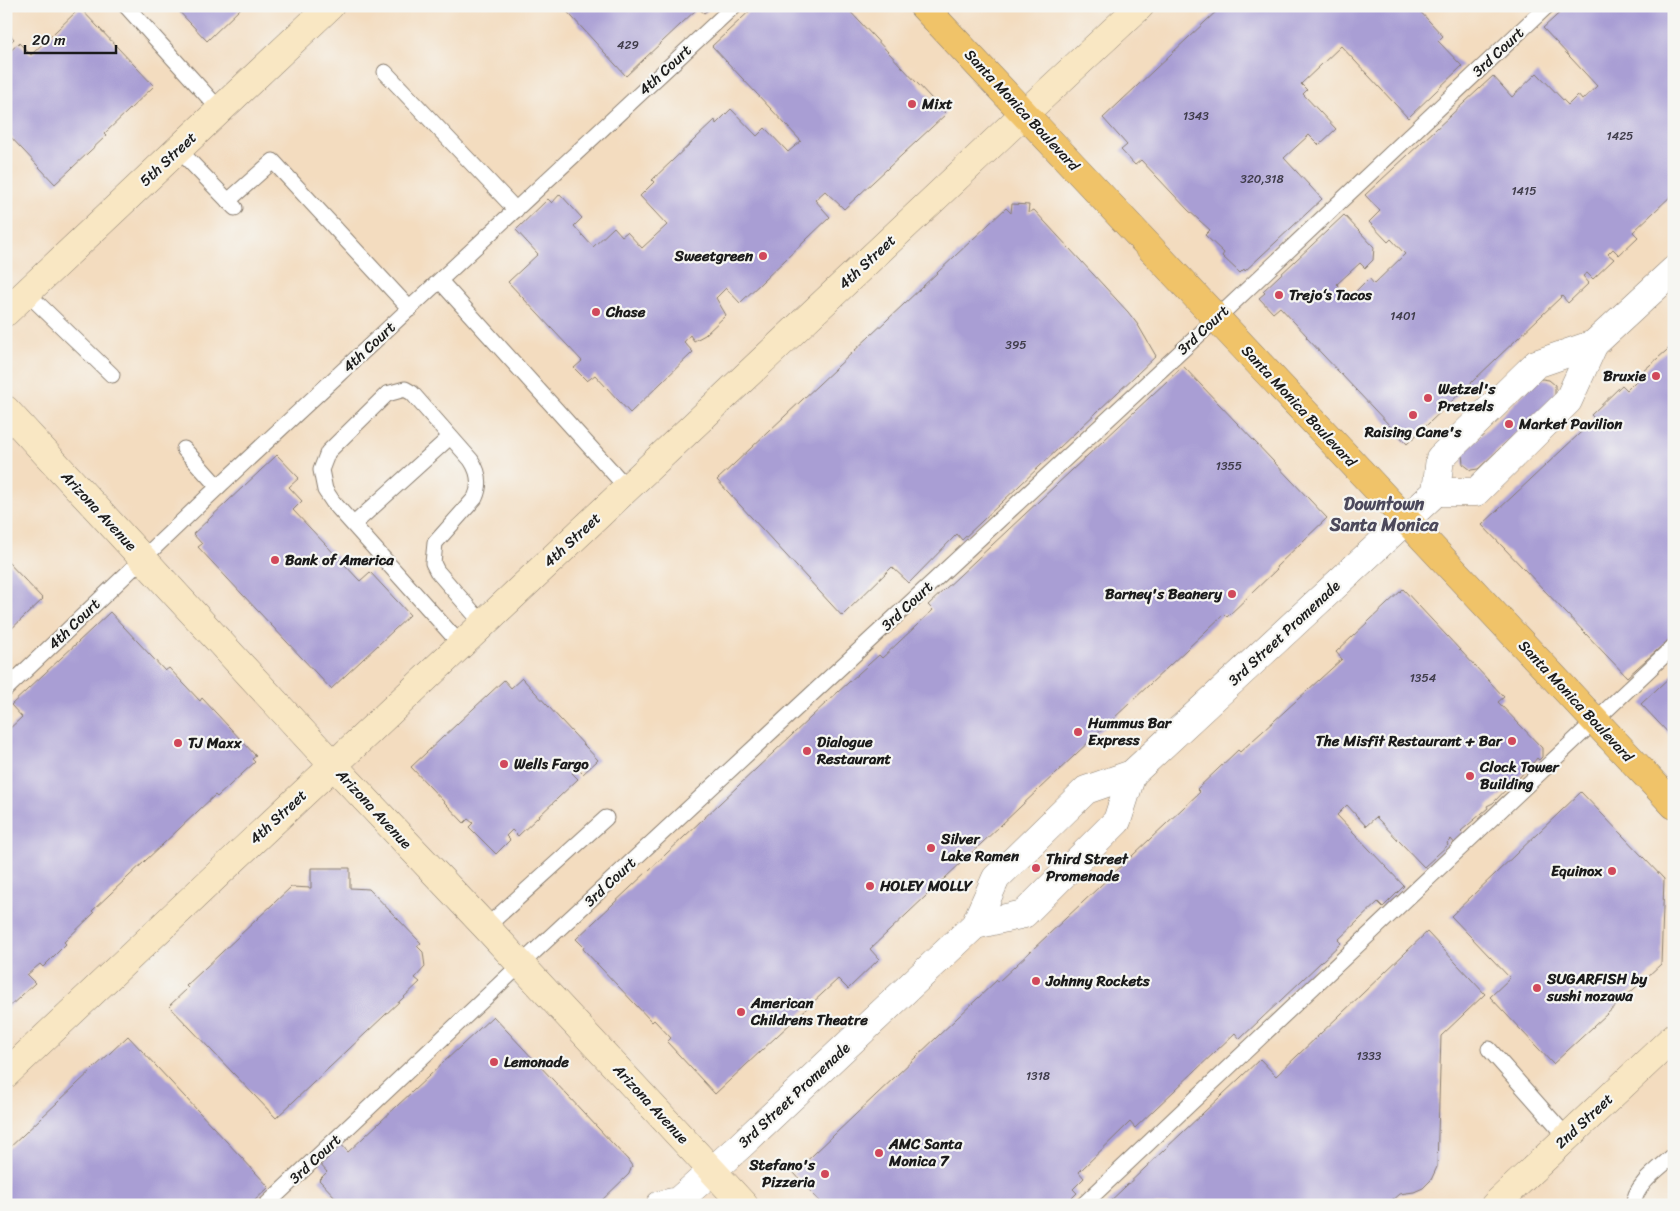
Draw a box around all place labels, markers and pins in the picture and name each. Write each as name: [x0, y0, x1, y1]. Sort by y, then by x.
place label: Mixt: [921, 91, 953, 117]
marker: Mixt: [906, 98, 918, 110]
place label: Sweetgreen: [673, 243, 754, 269]
marker: Sweetgreen: [757, 250, 769, 262]
place label: Trejo‘s Tacos: [1289, 282, 1373, 308]
marker: Trejo‘s Tacos: [1273, 289, 1285, 301]
place label: Chase: [605, 299, 646, 325]
marker: Chase: [590, 306, 602, 318]
place label: Bruxie: [1603, 363, 1647, 389]
marker: Bruxie: [1650, 370, 1662, 382]
place label: Wetzel's Pretzels: [1438, 376, 1497, 419]
marker: Wetzel's Pretzels: [1422, 392, 1434, 404]
marker: Raising Cane's: [1407, 409, 1419, 421]
place label: Market Pavilion: [1518, 411, 1623, 437]
marker: Market Pavilion: [1503, 418, 1515, 430]
place label: Raising Cane's: [1364, 419, 1462, 445]
place label: Bank of America: [285, 547, 394, 573]
marker: Bank of America: [269, 554, 281, 566]
place label: Barney's Beanery: [1105, 581, 1223, 607]
marker: Barney's Beanery: [1226, 588, 1238, 600]
place label: Hummus Bar Express: [1087, 710, 1173, 753]
marker: Hummus Bar Express: [1072, 726, 1084, 738]
place label: The Misfit Restaurant + Bar: [1316, 728, 1504, 754]
place label: Dialogue Restaurant: [816, 729, 892, 772]
place label: TJ Maxx: [188, 730, 243, 756]
marker: The Misfit Restaurant + Bar: [1506, 735, 1518, 747]
marker: TJ Maxx: [172, 737, 184, 749]
marker: Dialogue Restaurant: [801, 745, 813, 757]
place label: Wells Fargo: [514, 751, 589, 777]
place label: Clock Tower Building: [1479, 754, 1560, 797]
marker: Wells Fargo: [498, 758, 510, 770]
marker: Clock Tower Building: [1464, 770, 1476, 782]
place label: Silver Lake Ramen: [940, 826, 1020, 869]
marker: Silver Lake Ramen: [925, 842, 937, 854]
place label: Third Street Promenade: [1046, 846, 1129, 889]
place label: Equinox: [1551, 858, 1603, 884]
marker: Third Street Promenade: [1030, 862, 1042, 874]
marker: Equinox: [1606, 865, 1618, 877]
place label: HOLEY MOLLY: [879, 873, 974, 899]
marker: HOLEY MOLLY: [864, 880, 876, 892]
place label: SUGARFISH by sushi nozawa: [1546, 966, 1648, 1009]
place label: Johnny Rockets: [1045, 968, 1151, 994]
marker: Johnny Rockets: [1030, 975, 1042, 987]
marker: SUGARFISH by sushi nozawa: [1531, 982, 1543, 994]
place label: American Childrens Theatre: [750, 990, 868, 1033]
marker: American Childrens Theatre: [735, 1006, 747, 1018]
place label: Lemonade: [504, 1049, 569, 1075]
marker: Lemonade: [488, 1056, 500, 1068]
place label: AMC Santa Monica 7: [888, 1131, 963, 1174]
marker: AMC Santa Monica 7: [873, 1147, 885, 1159]
place label: Stefano's Pizzeria: [748, 1152, 816, 1195]
marker: Stefano's Pizzeria: [819, 1168, 831, 1180]

